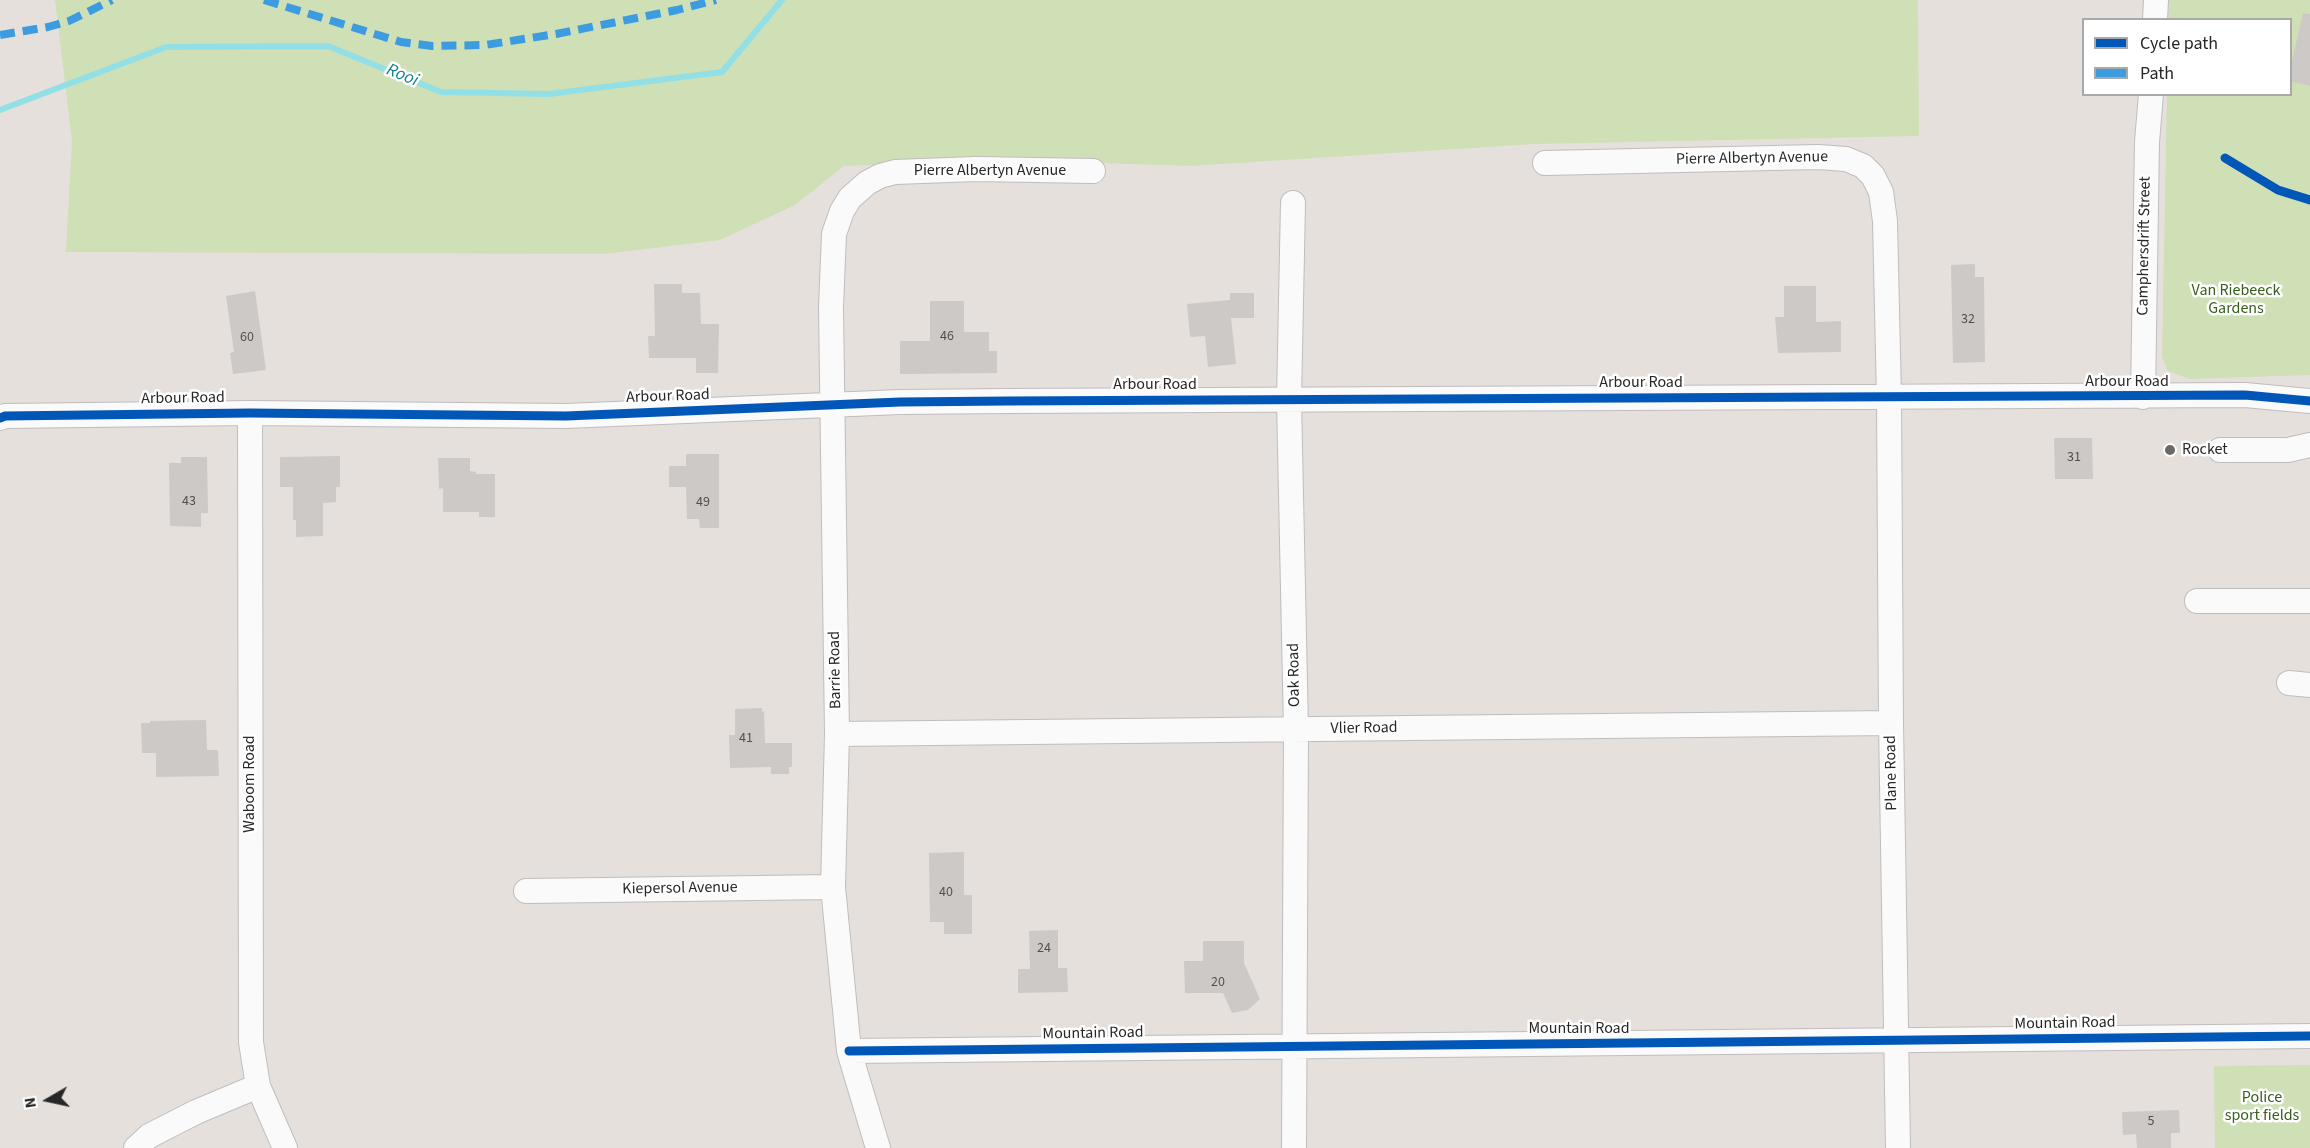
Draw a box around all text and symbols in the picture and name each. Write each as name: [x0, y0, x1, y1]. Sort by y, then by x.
legend: [2082, 18, 2292, 96]
text: Cycle path: [2140, 31, 2218, 56]
water label: Rooi: [383, 60, 421, 92]
text: Path: [2140, 61, 2174, 86]
street label: Pierre Albertyn Avenue: [1676, 148, 1828, 170]
street label: Pierre Albertyn Avenue: [914, 161, 1066, 181]
street label: Camphersdrift Street: [2134, 176, 2156, 316]
park label: Van Riebeeck Gardens: [2192, 281, 2280, 319]
house number: 32: [1961, 312, 1975, 328]
house number: 46: [940, 329, 954, 345]
house number: 60: [240, 330, 254, 346]
street label: Arbour Road: [2085, 372, 2169, 392]
street label: Arbour Road: [1599, 373, 1683, 393]
street label: Arbour Road: [1113, 375, 1197, 395]
street label: Arbour Road: [626, 386, 710, 408]
street label: Arbour Road: [141, 389, 225, 409]
place label: Rocket: [2182, 440, 2228, 460]
marker: Rocket: [2163, 443, 2177, 457]
house number: 31: [2067, 450, 2081, 466]
house number: 43: [182, 494, 196, 510]
house number: 49: [696, 495, 710, 511]
street label: Barrie Road: [826, 631, 846, 709]
street label: Oak Road: [1285, 643, 1305, 707]
street label: Vlier Road: [1330, 719, 1398, 739]
house number: 41: [739, 731, 753, 747]
street label: Waboom Road: [240, 735, 260, 833]
street label: Plane Road: [1882, 735, 1902, 811]
street label: Kiepersol Avenue: [622, 878, 738, 900]
house number: 40: [939, 885, 953, 901]
house number: 24: [1037, 941, 1051, 957]
house number: 20: [1211, 975, 1225, 991]
street label: Mountain Road: [2014, 1014, 2116, 1034]
street label: Mountain Road: [1528, 1019, 1630, 1039]
street label: Mountain Road: [1042, 1024, 1144, 1044]
north arrow: [18, 1070, 78, 1130]
park label: Police sport fields: [2225, 1088, 2299, 1126]
text: N: [19, 1096, 42, 1110]
house number: 5: [2148, 1114, 2154, 1130]

